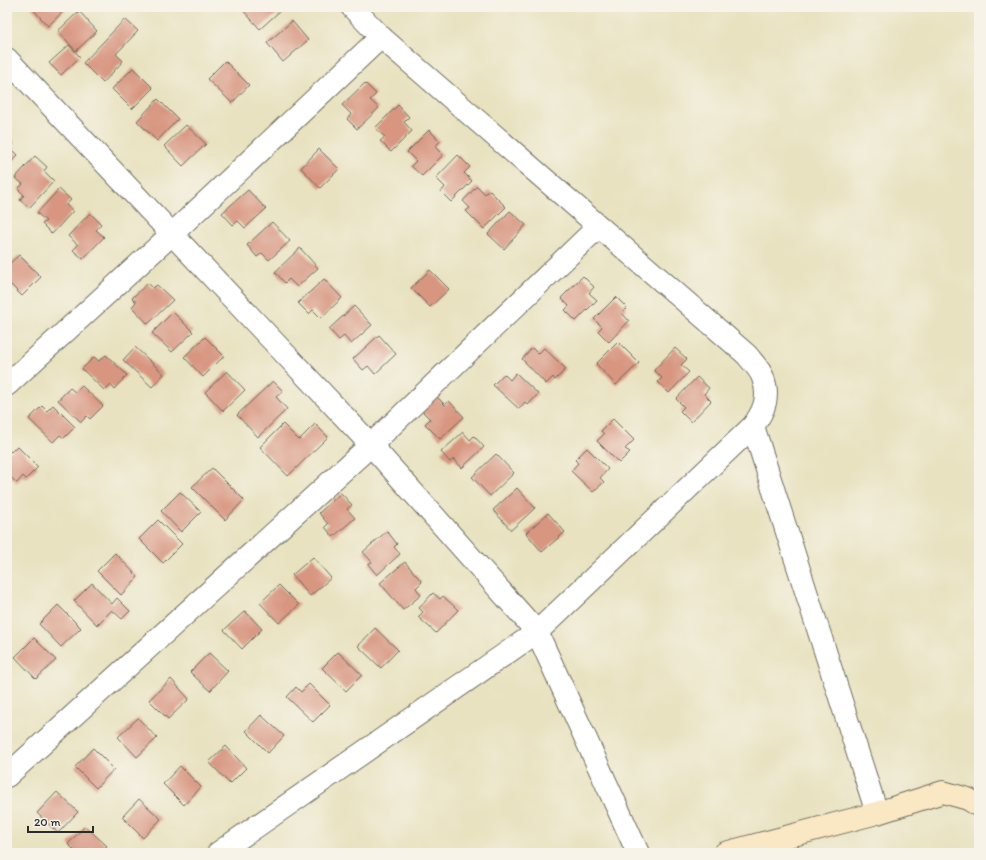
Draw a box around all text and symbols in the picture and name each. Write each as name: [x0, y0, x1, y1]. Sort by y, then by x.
scale bar: [28, 808, 93, 834]
text: 20 m: [34, 815, 61, 829]

